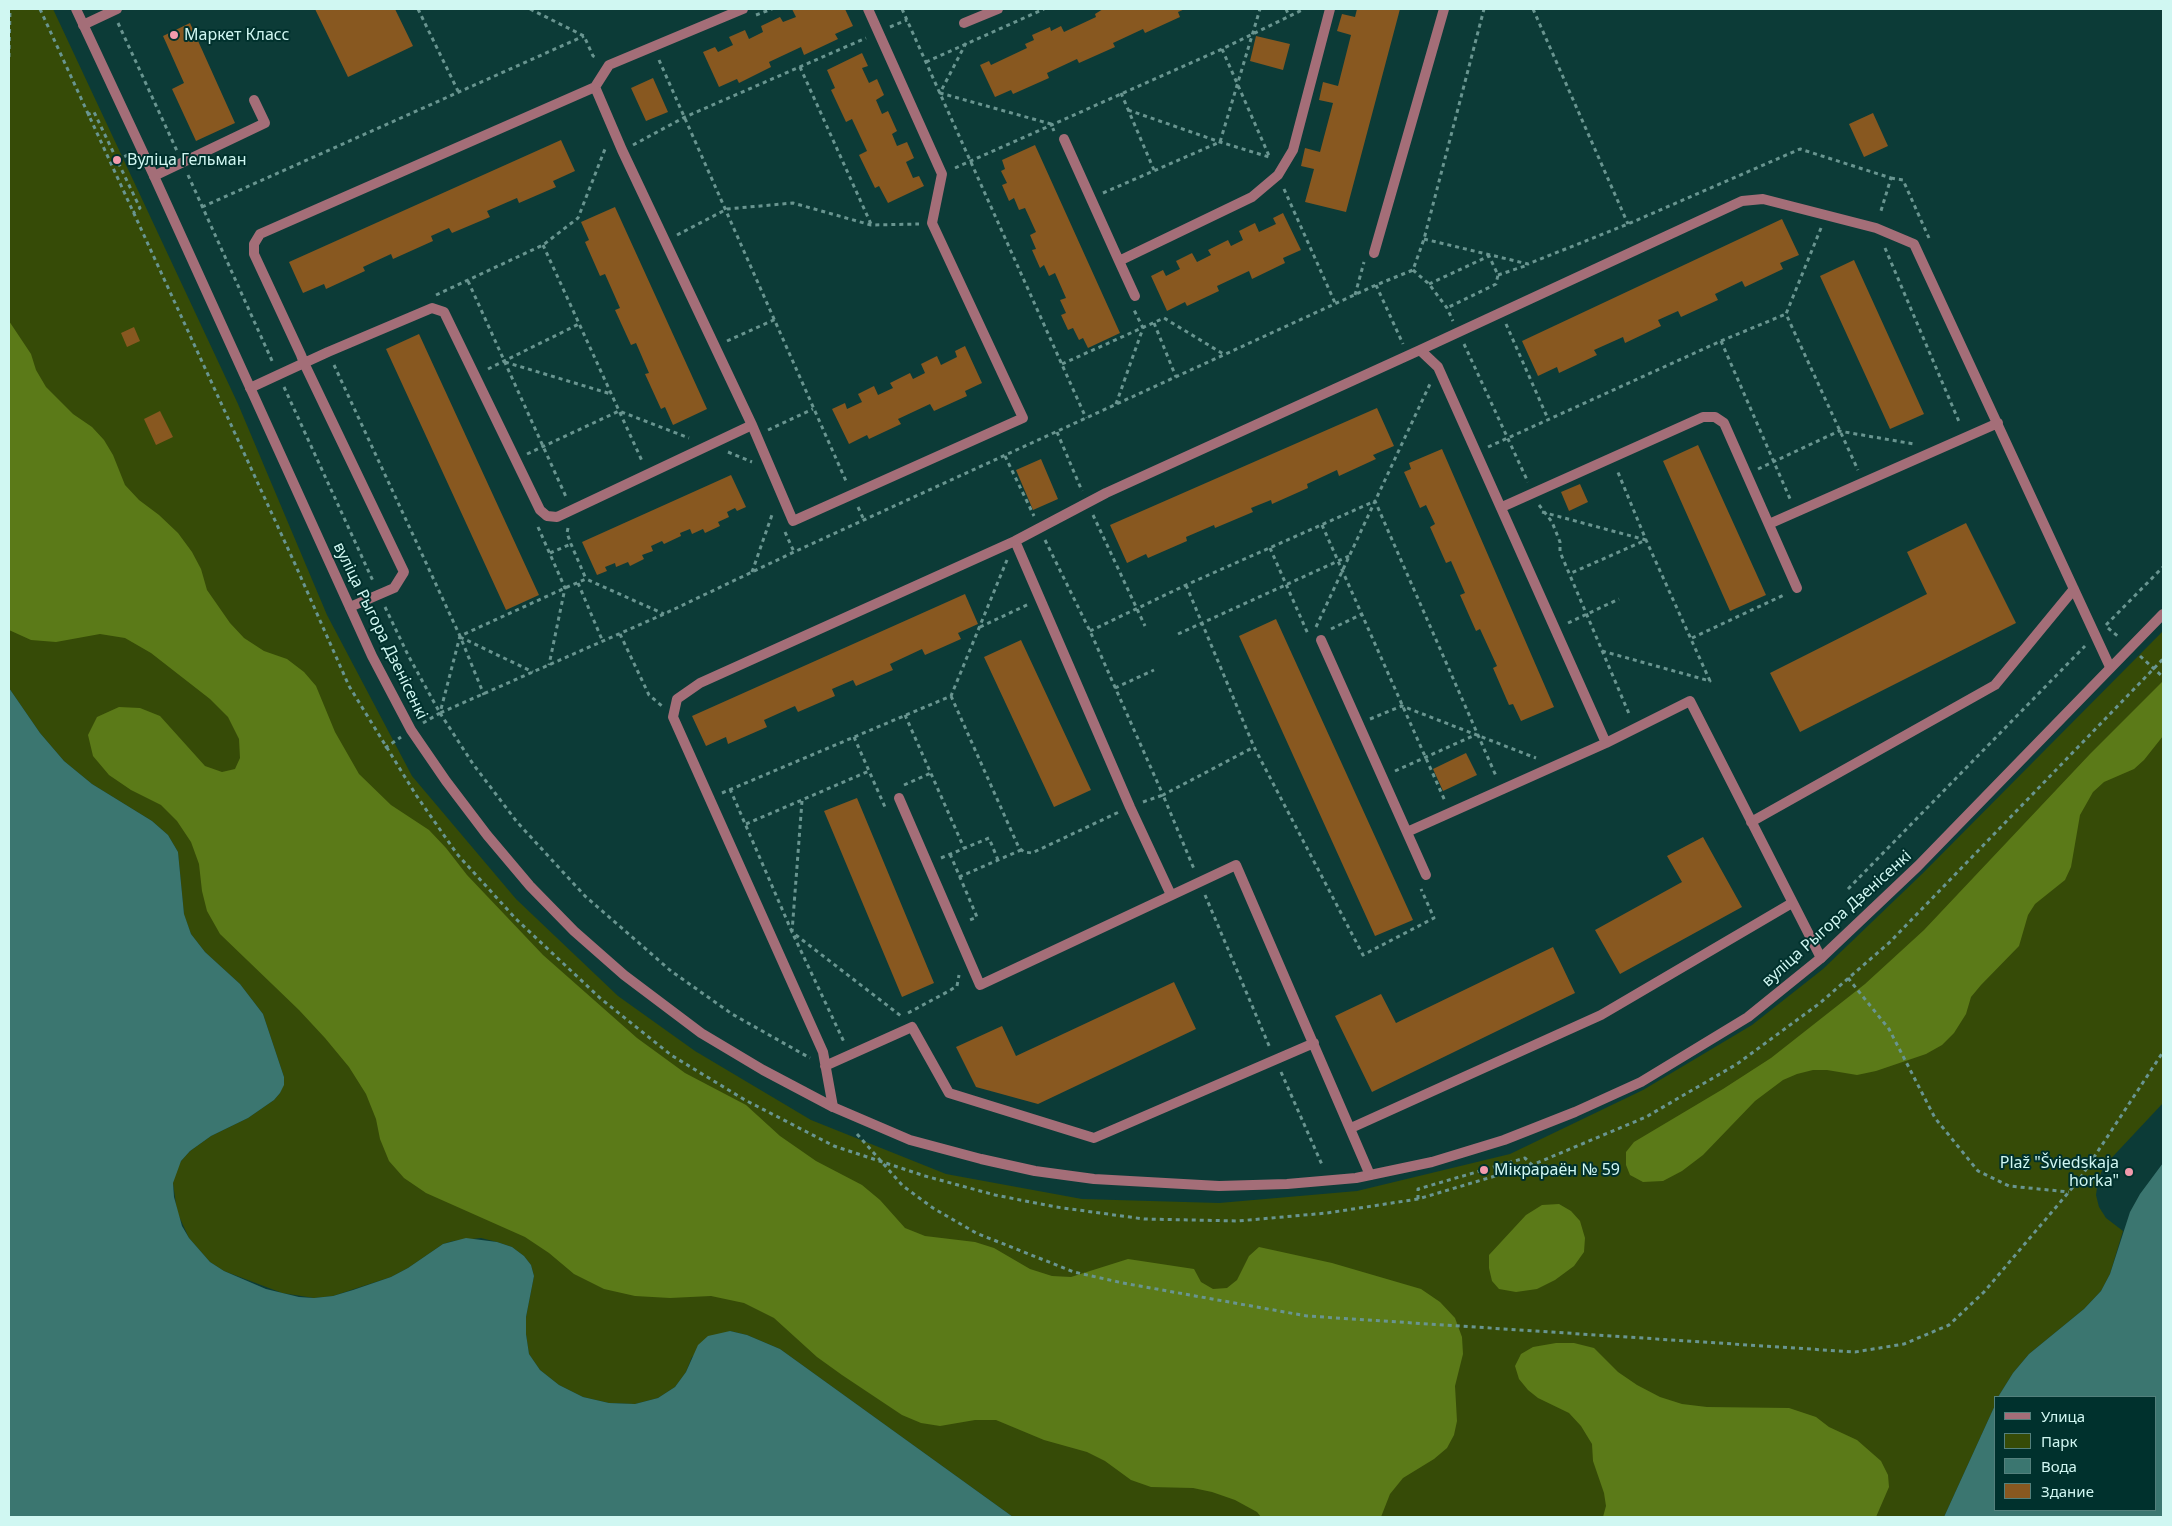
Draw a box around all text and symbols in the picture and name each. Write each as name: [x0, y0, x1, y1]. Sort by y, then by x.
place label: Маркет Класс: [184, 25, 289, 45]
marker: Маркет Класс: [168, 29, 180, 41]
place label: Вуліца Гельман: [127, 150, 247, 170]
marker: Вуліца Гельман: [111, 154, 123, 166]
street label: вуліца Рыгора Дзенісенкі: [329, 539, 431, 723]
street label: вуліца Рыгора Дзенісенкі: [1758, 847, 1916, 991]
place label: Plaž "Šviedskaja horka": [2000, 1153, 2119, 1191]
place label: Мікрараён № 59: [1494, 1160, 1620, 1180]
marker: Мікрараён № 59: [1478, 1164, 1490, 1176]
marker: Plaž "Šviedskaja horka": [2123, 1166, 2135, 1178]
legend: [1994, 1396, 2157, 1511]
text: Улица: [2041, 1406, 2085, 1426]
text: Парк: [2041, 1431, 2077, 1451]
text: Вода: [2041, 1456, 2077, 1476]
text: Здание: [2041, 1481, 2094, 1501]

